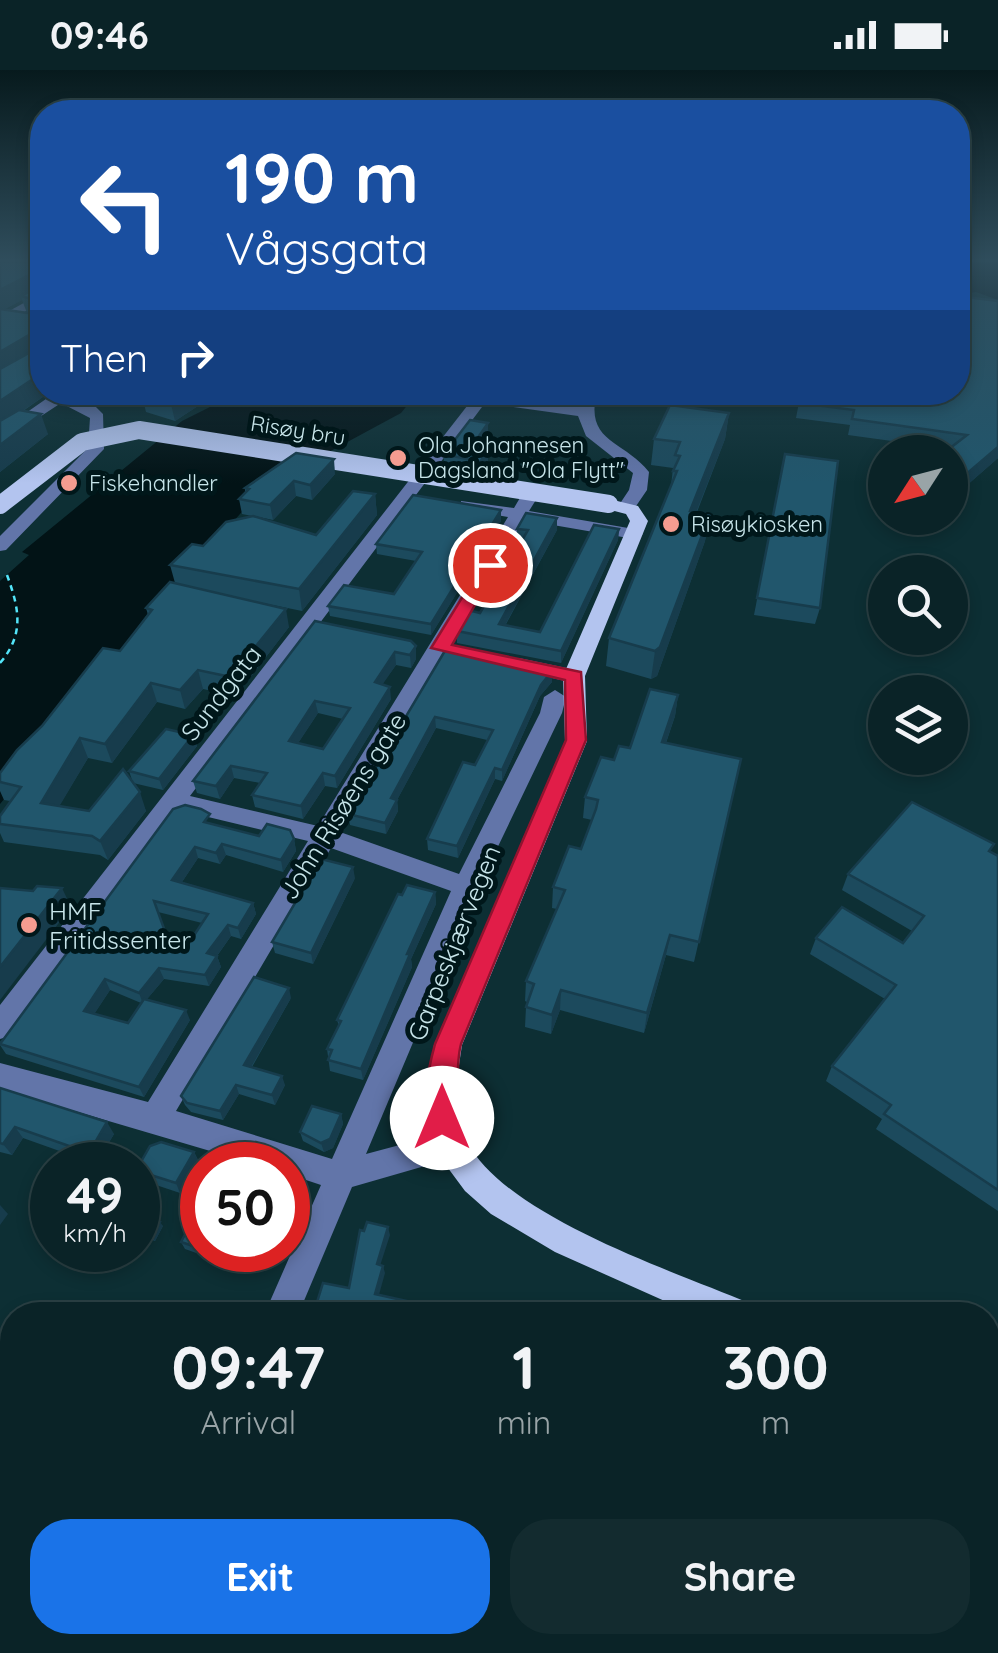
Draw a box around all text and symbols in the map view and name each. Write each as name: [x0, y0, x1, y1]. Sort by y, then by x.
text: 09:46: [50, 11, 149, 59]
text: 190 m: [225, 133, 419, 221]
icon: left: [60, 140, 190, 270]
text: Vågsgata: [225, 220, 428, 276]
icon: right: [168, 330, 223, 385]
text: Then: [60, 334, 148, 382]
street label: Risøy bru: [248, 409, 348, 451]
place label: Ola Johannesen Dagsland "Ola Flytt": [418, 431, 624, 484]
north arrow: [868, 435, 968, 535]
map controls: [868, 435, 968, 775]
marker: Ola Johannesen Dagsland "Ola Flytt": [387, 447, 409, 469]
place label: Fiskehandler: [89, 469, 218, 497]
marker: Fiskehandler: [58, 472, 80, 494]
place label: Risøykiosken: [691, 510, 823, 538]
marker: Risøykiosken: [660, 513, 682, 535]
pin: [448, 523, 533, 608]
icon: arrive: [463, 538, 518, 593]
button: search: [868, 555, 968, 655]
street label: Sundgata: [174, 639, 267, 746]
button: layers: [868, 675, 968, 775]
street label: John Risøens gate: [273, 707, 412, 905]
street label: Garpeskjærvegen: [400, 841, 507, 1045]
place label: HMF Fritidssenter: [49, 895, 191, 955]
marker: HMF Fritidssenter: [18, 914, 40, 936]
position arrow: [390, 1066, 494, 1170]
speed limit sign: 50: [180, 1142, 310, 1272]
text: 49: [67, 1163, 123, 1226]
text: km/h: [63, 1217, 127, 1248]
text: 09:47: [171, 1329, 325, 1404]
text: 1: [512, 1329, 536, 1404]
text: 300: [723, 1329, 829, 1404]
text: Arrival: [200, 1402, 296, 1442]
text: min: [497, 1402, 551, 1442]
text: m: [761, 1402, 790, 1442]
button: Exit: [30, 1519, 490, 1634]
button: Share: [510, 1519, 970, 1634]

